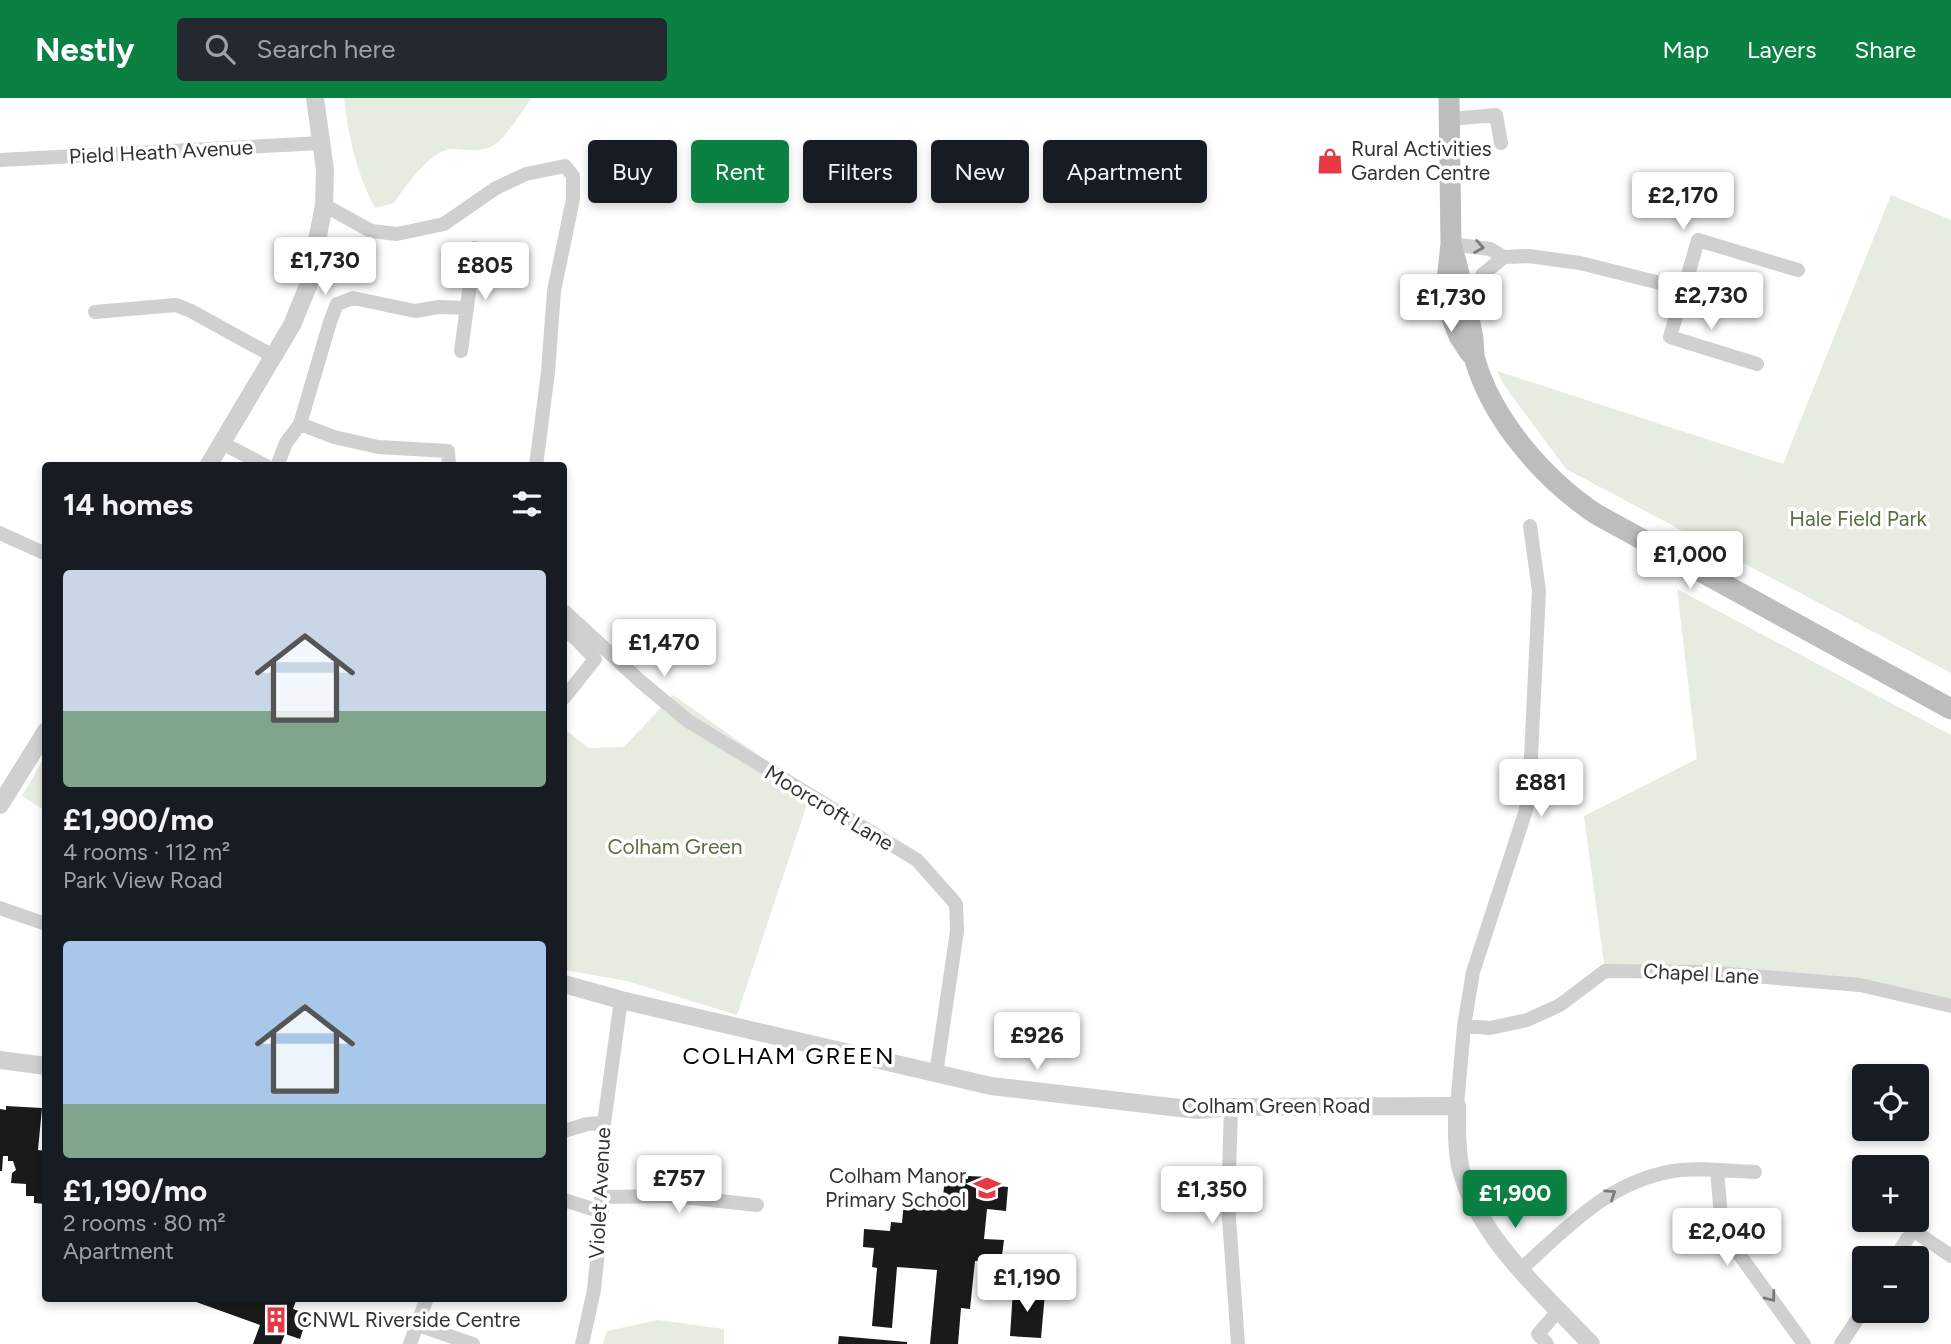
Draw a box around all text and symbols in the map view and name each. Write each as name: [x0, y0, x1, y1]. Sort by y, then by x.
search box: [177, 18, 667, 81]
text: Nestly: [35, 30, 135, 69]
icon: search: [201, 30, 239, 68]
text: Search here: [257, 33, 395, 65]
text: Map: [1662, 35, 1709, 64]
text: Layers: [1747, 35, 1816, 64]
text: Share: [1854, 35, 1916, 64]
street label: Pield Heath Avenue: [68, 134, 254, 169]
place label: Rural Activities Garden Centre: [1351, 136, 1492, 185]
chip: Buy: [588, 140, 677, 203]
chip: Rent: [691, 140, 789, 203]
chip: Filters: [803, 140, 917, 203]
chip: New: [931, 140, 1029, 203]
chip: Apartment: [1043, 140, 1207, 203]
shop icon: Rural Activities Garden Centre: [1315, 146, 1345, 176]
pin: £2,170: [1626, 172, 1740, 232]
text: £2,170: [1648, 181, 1718, 209]
pin: £1,730: [268, 238, 382, 297]
one-way arrow: [1473, 239, 1485, 254]
pin: £805: [444, 242, 526, 302]
text: £1,730: [290, 246, 360, 274]
text: £805: [457, 251, 513, 279]
pin: £2,730: [1654, 272, 1768, 332]
pin: £1,730: [1394, 274, 1508, 334]
text: £2,730: [1674, 281, 1748, 309]
text: £1,730: [1416, 283, 1486, 311]
icon: filters: [508, 485, 546, 523]
text: 14 homes: [63, 486, 193, 523]
park label: Hale Field Park: [1789, 506, 1928, 531]
pin: £1,000: [1633, 532, 1747, 591]
text: £1,000: [1653, 540, 1727, 568]
icon: home: [242, 615, 368, 741]
pin: £1,470: [607, 620, 721, 679]
text: £1,470: [628, 628, 700, 656]
street label: Moorcroft Lane: [760, 759, 898, 856]
pin: £881: [1500, 760, 1582, 819]
text: £881: [1515, 768, 1567, 796]
text: £1,900/mo: [63, 801, 214, 838]
park label: Colham Green: [607, 834, 743, 859]
text: 4 rooms · 112 m²: [63, 838, 230, 866]
text: Park View Road: [63, 866, 223, 894]
street label: Chapel Lane: [1642, 958, 1760, 989]
icon: home: [242, 986, 368, 1112]
pin: £926: [996, 1012, 1078, 1072]
text: £926: [1010, 1021, 1064, 1049]
district label: COLHAM GREEN: [682, 1041, 896, 1070]
map controls: [1852, 1064, 1929, 1323]
button: locate: [1852, 1064, 1929, 1141]
street label: Colham Green Road: [1182, 1093, 1370, 1118]
street label: Violet Avenue: [584, 1126, 615, 1259]
button: +: [1852, 1155, 1929, 1232]
pin: £757: [638, 1156, 720, 1215]
place label: Colham Manor Primary School: [825, 1163, 966, 1212]
text: £757: [653, 1164, 705, 1192]
pin: £1,350: [1155, 1166, 1269, 1226]
pin: £1,900: [1458, 1170, 1572, 1230]
text: £1,190/mo: [63, 1172, 207, 1209]
school or university icon: Colham Manor Primary School: [972, 1173, 1002, 1203]
text: £1,350: [1177, 1175, 1247, 1203]
text: £1,900: [1479, 1179, 1551, 1207]
one-way arrow: [1603, 1190, 1616, 1202]
pin: £2,040: [1670, 1208, 1784, 1268]
text: 2 rooms · 80 m²: [63, 1209, 226, 1237]
text: £2,040: [1688, 1217, 1766, 1245]
text: Apartment: [63, 1237, 174, 1265]
button: −: [1852, 1246, 1929, 1323]
pin: £1,190: [970, 1254, 1084, 1314]
text: £1,190: [993, 1263, 1061, 1291]
one-way arrow: [1763, 1289, 1775, 1302]
building icon: CNWL Riverside Centre: [261, 1305, 291, 1335]
place label: CNWL Riverside Centre: [297, 1307, 520, 1332]

